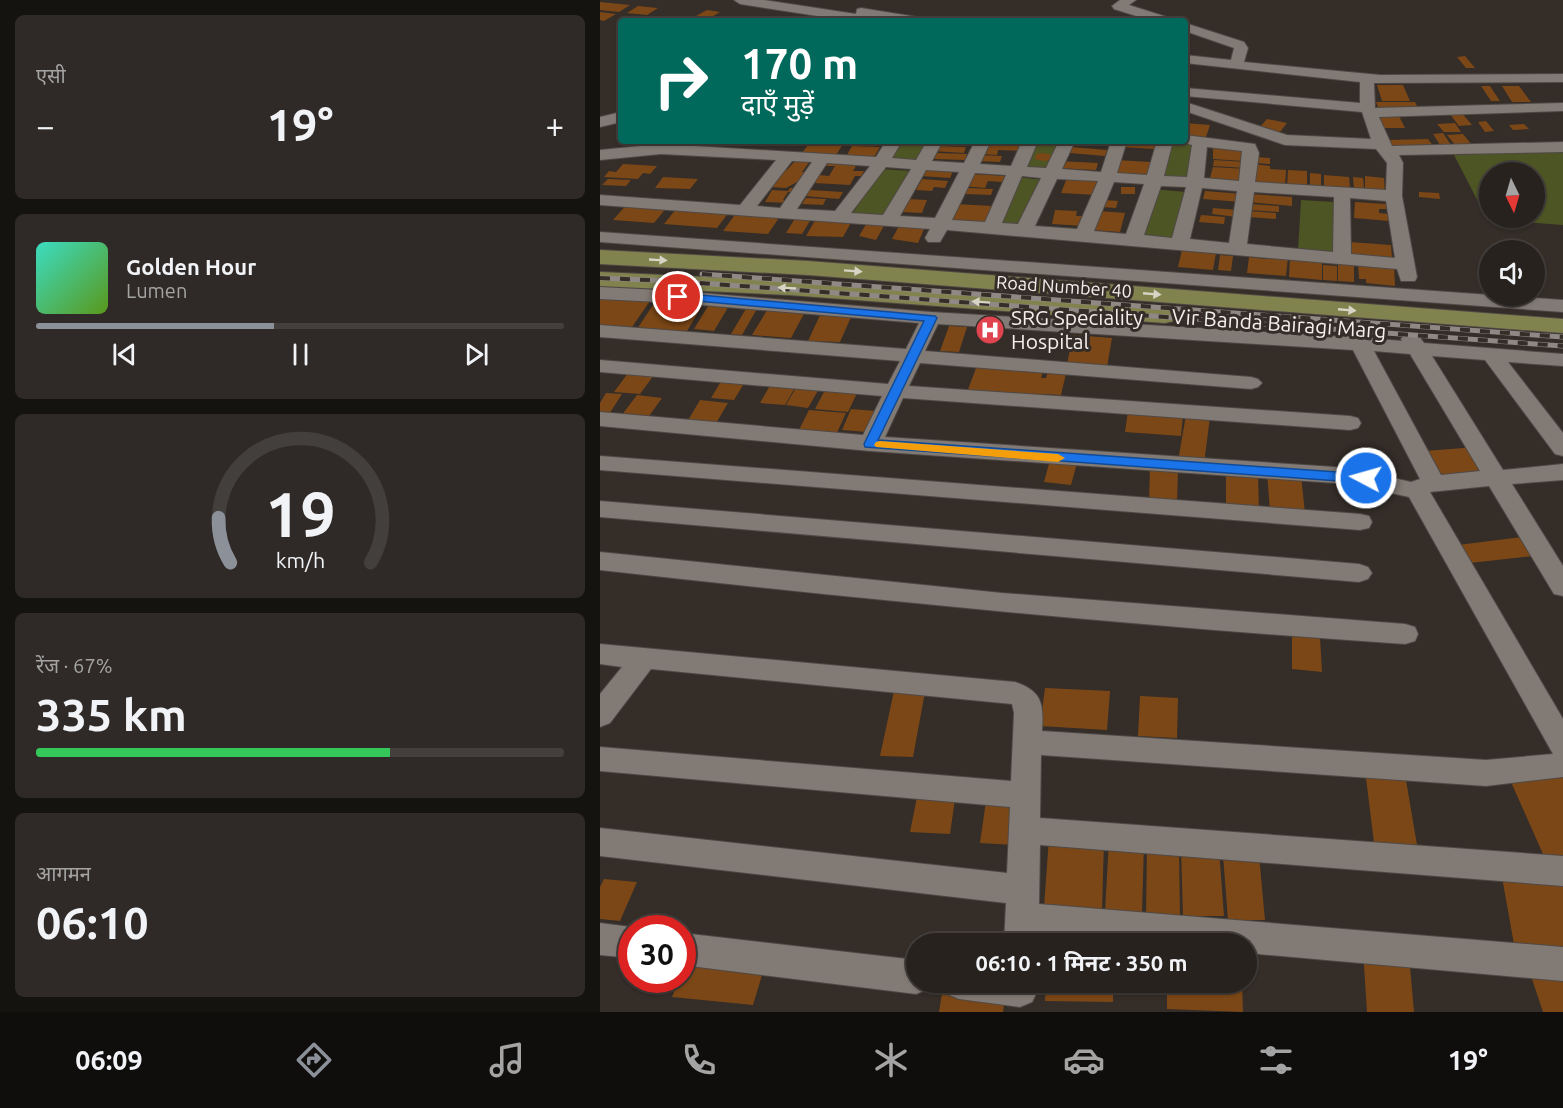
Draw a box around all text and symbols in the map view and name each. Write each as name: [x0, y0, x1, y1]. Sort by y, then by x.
text: 170 m: [741, 40, 858, 87]
icon: right: [642, 42, 720, 120]
text: एसी: [36, 64, 66, 87]
text: दाएँ मुड़ें: [741, 89, 814, 119]
text: 19°: [267, 99, 333, 150]
text: −: [36, 107, 55, 144]
text: +: [545, 107, 564, 144]
north arrow: [1479, 162, 1545, 228]
map controls: [1479, 162, 1545, 306]
button: sound: [1479, 240, 1545, 306]
text: Golden Hour: [126, 254, 256, 279]
one-way arrow: [649, 255, 668, 264]
one-way arrow: [844, 266, 863, 276]
pin: [652, 271, 703, 322]
street label: Road Number 40: [996, 271, 1133, 301]
text: Lumen: [126, 279, 187, 302]
icon: arrive: [661, 280, 694, 313]
one-way arrow: [777, 283, 796, 292]
one-way arrow: [1143, 289, 1162, 299]
one-way arrow: [972, 297, 991, 307]
street label: Vir Banda Bairagi Marg: [1171, 304, 1387, 342]
place label: SRG Speciality Hospital: [1011, 305, 1143, 353]
one-way arrow: [1337, 305, 1356, 315]
hospital icon: SRG Speciality Hospital: [974, 314, 1006, 346]
icon: previous: [108, 338, 141, 371]
icon: pause: [284, 338, 317, 371]
icon: next: [460, 338, 493, 371]
position arrow: [1334, 446, 1398, 510]
text: 19: [265, 479, 335, 549]
text: km/h: [275, 548, 325, 572]
text: रेंज · 67%: [36, 654, 112, 677]
text: 335 km: [36, 689, 187, 740]
text: आगमन: [36, 862, 91, 885]
text: 06:10: [36, 897, 149, 948]
speed limit sign: 30: [618, 915, 696, 993]
text: 06:10 · 1 मिनट · 350 m: [976, 950, 1187, 975]
icon: directions: [293, 1039, 335, 1081]
icon: music: [486, 1039, 528, 1081]
icon: phone: [678, 1039, 720, 1081]
icon: climate: [870, 1039, 912, 1081]
icon: car: [1063, 1039, 1105, 1081]
icon: filters: [1255, 1039, 1297, 1081]
text: 06:09: [75, 1045, 143, 1075]
text: 19°: [1448, 1045, 1488, 1075]

